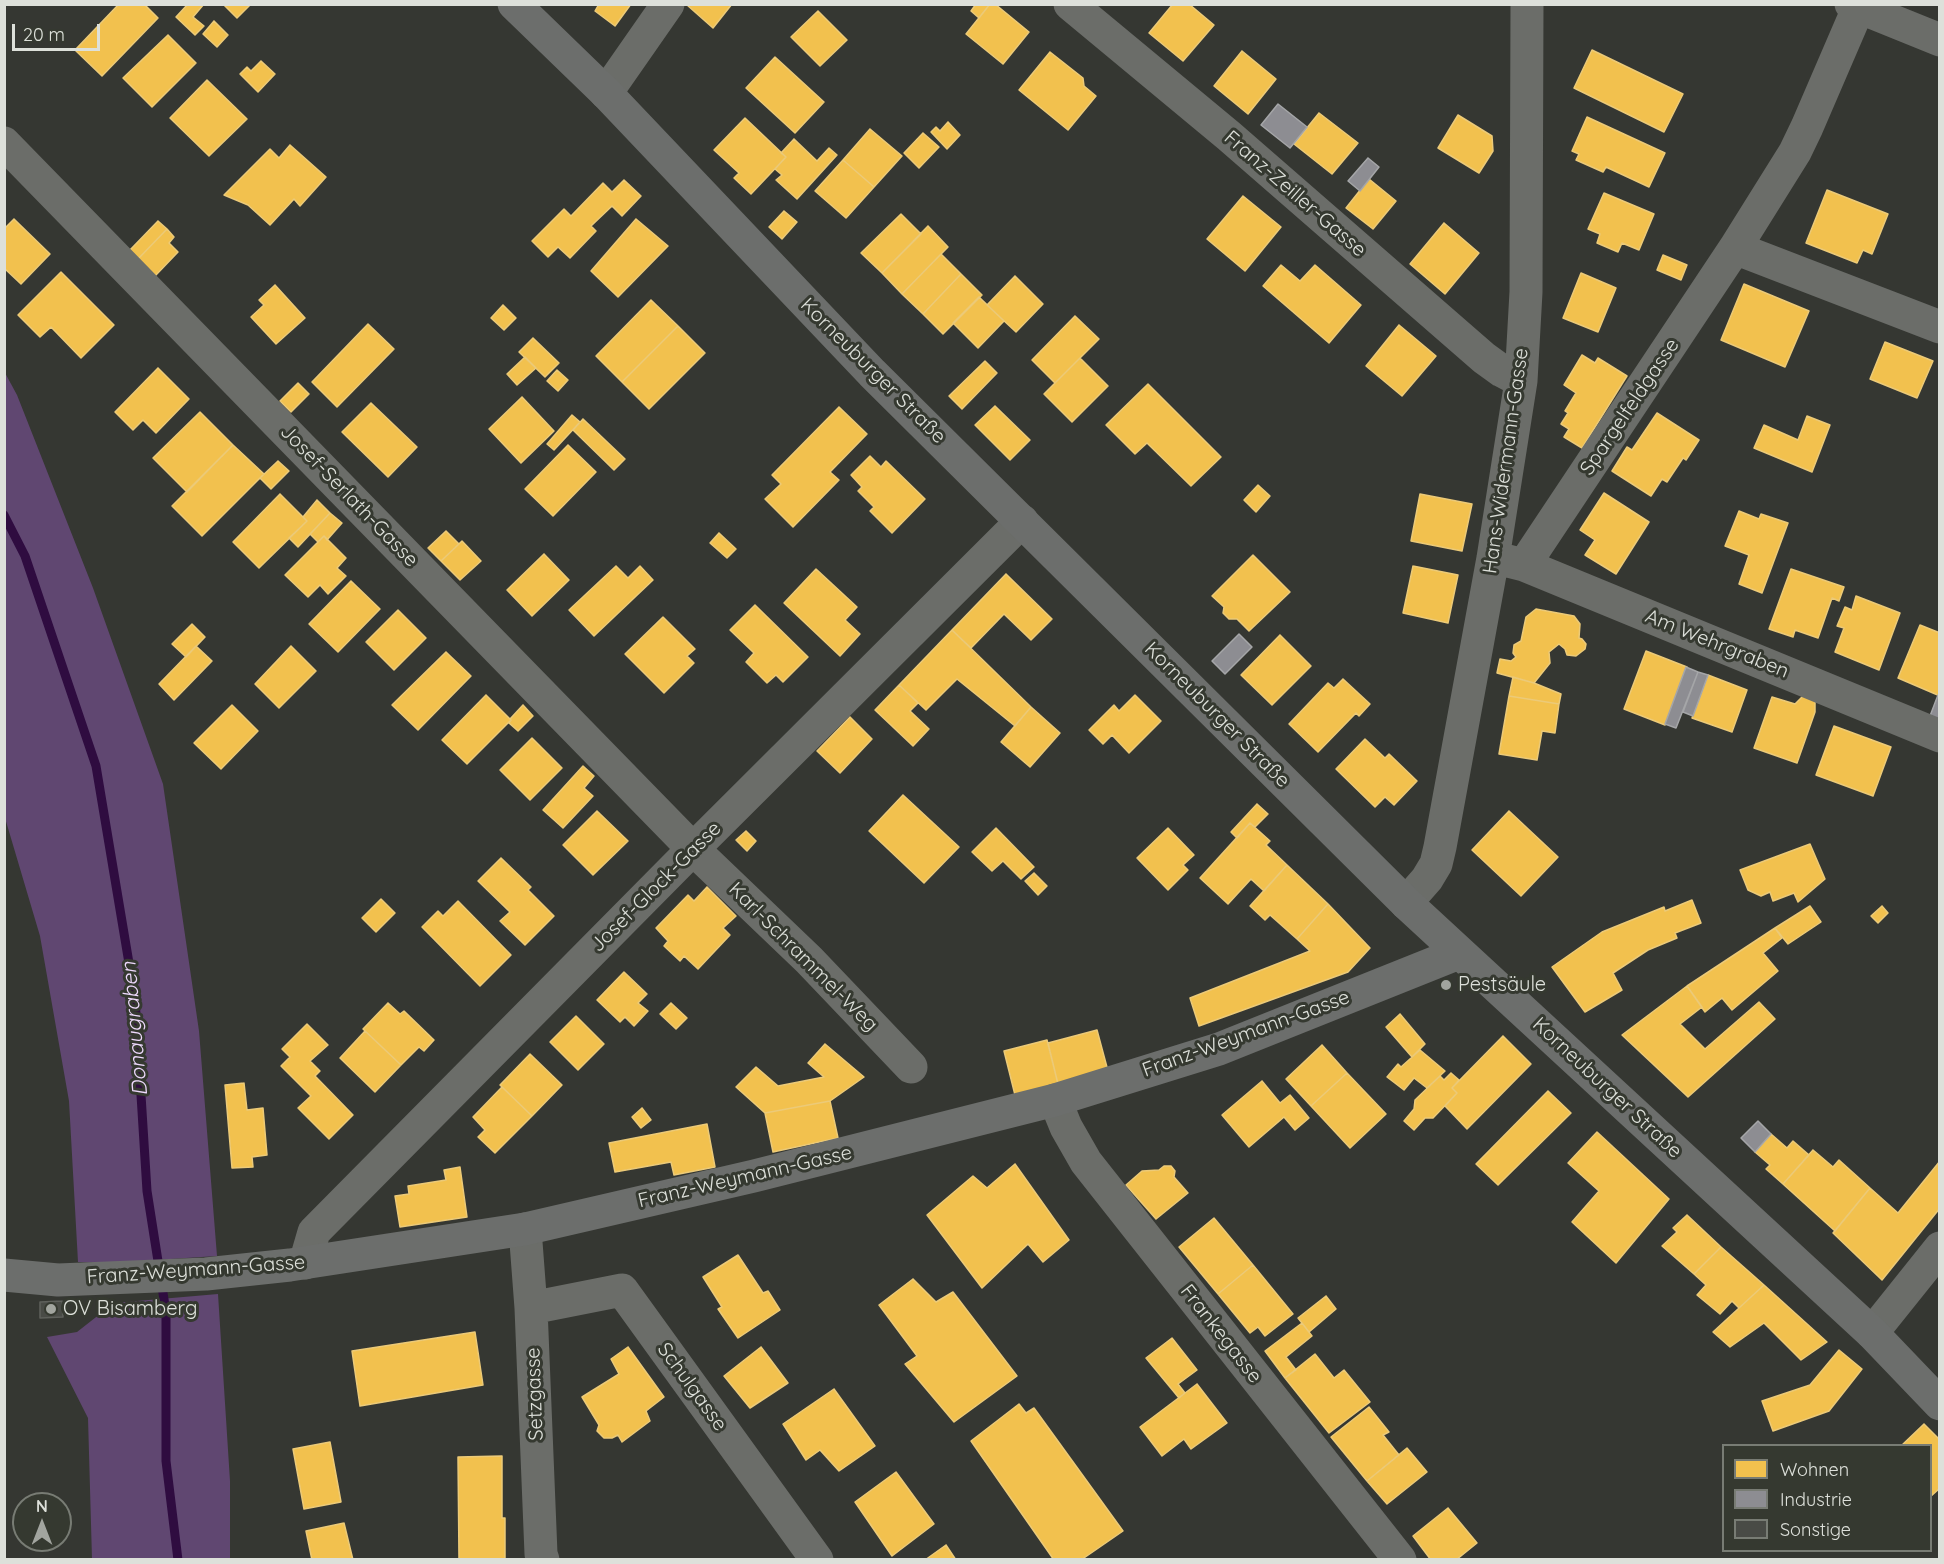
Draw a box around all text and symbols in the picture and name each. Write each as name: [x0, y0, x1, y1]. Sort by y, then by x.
scale bar: [15, 12, 104, 50]
text: 20 m: [23, 23, 65, 46]
street label: Franz-Zeiller-Gasse: [1219, 126, 1371, 262]
street label: Korneuburger Straße: [795, 293, 951, 449]
street label: Spargelfeldgasse: [1575, 334, 1685, 480]
street label: Hans-Widermann-Gasse: [1478, 347, 1534, 575]
street label: Josef-Serlath-Gasse: [275, 420, 423, 572]
street label: Am Wehrgraben: [1642, 604, 1792, 684]
street label: Korneuburger Straße: [1139, 637, 1295, 793]
street label: Josef-Glock-Gasse: [586, 817, 726, 957]
street label: Karl-Schrammel-Weg: [723, 877, 883, 1037]
water label: Donaugraben: [117, 961, 153, 1097]
place label: Pestsäule: [1458, 973, 1546, 997]
marker: Pestsäule: [1439, 978, 1453, 992]
street label: Franz-Weymann-Gasse: [1139, 985, 1353, 1083]
street label: Korneuburger Straße: [1527, 1013, 1687, 1163]
street label: Franz-Weymann-Gasse: [636, 1141, 854, 1213]
street label: Franz-Weymann-Gasse: [86, 1250, 306, 1290]
street label: Frankegasse: [1175, 1280, 1267, 1388]
place label: OV Bisamberg: [63, 1297, 197, 1321]
marker: OV Bisamberg: [44, 1302, 58, 1316]
street label: Schulgasse: [652, 1338, 732, 1436]
street label: Setzgasse: [521, 1347, 549, 1441]
legend: [1722, 1444, 1932, 1552]
text: Wohnen: [1780, 1458, 1849, 1481]
text: Industrie: [1780, 1488, 1852, 1511]
north arrow: [12, 1492, 72, 1552]
text: N: [36, 1496, 48, 1516]
text: Sonstige: [1780, 1518, 1851, 1541]

